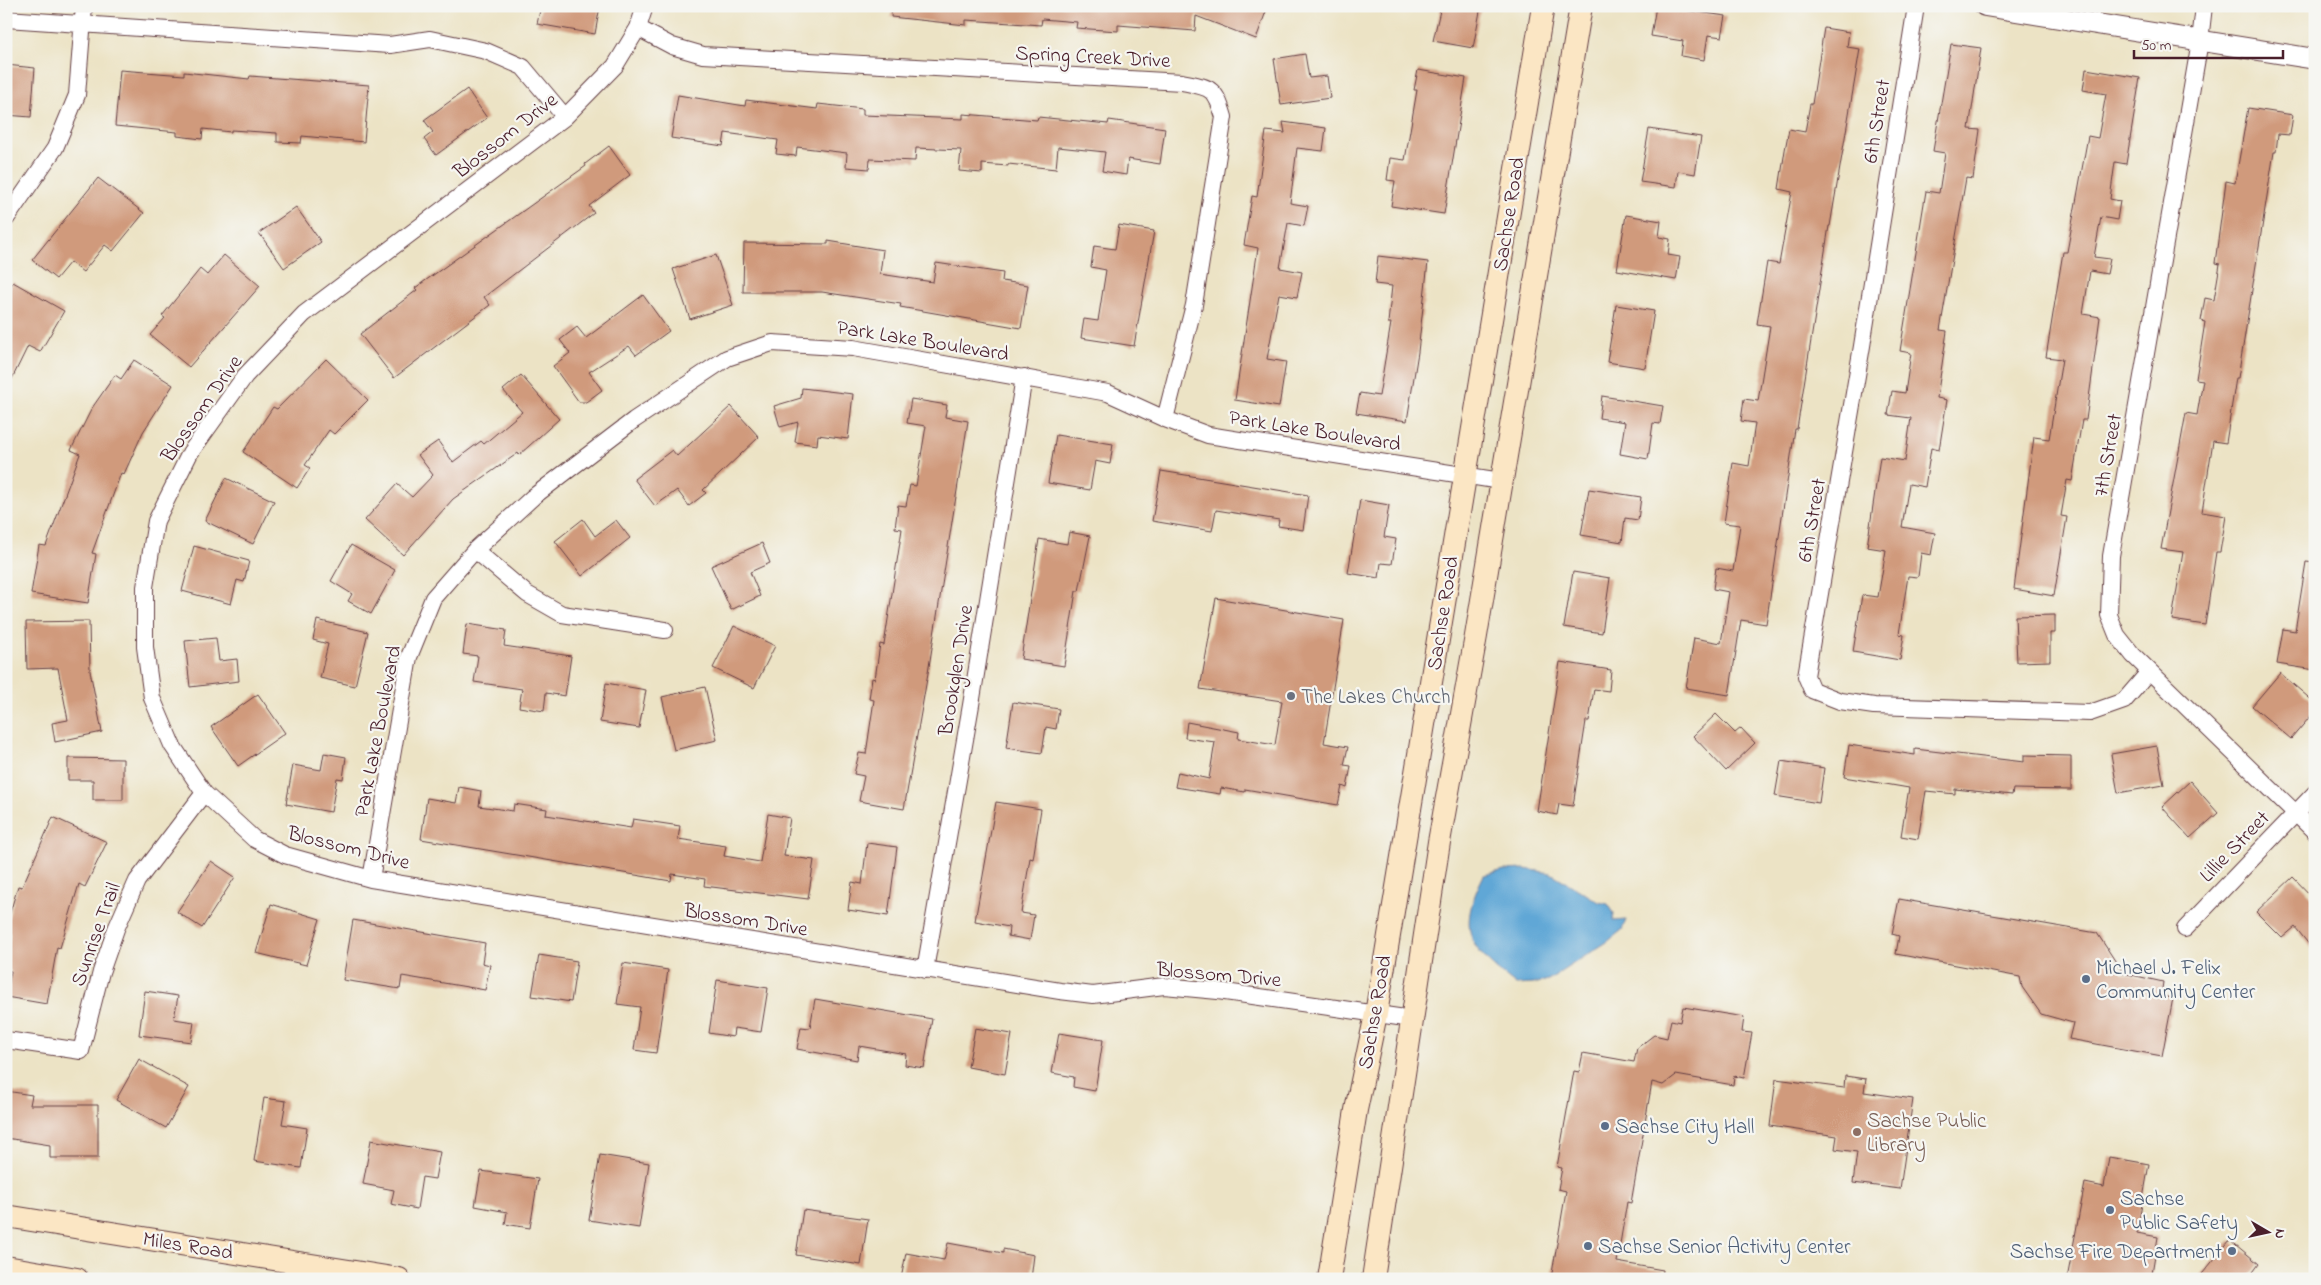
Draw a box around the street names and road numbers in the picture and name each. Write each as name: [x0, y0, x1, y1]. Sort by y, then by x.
street label: Spring Creek Drive: [1014, 39, 1172, 79]
street label: 6th Street: [1857, 77, 1899, 165]
street label: Blossom Drive: [447, 86, 565, 187]
street label: Sachse Road: [1486, 155, 1534, 274]
street label: Park Lake Boulevard: [834, 314, 1011, 370]
street label: Blossom Drive: [154, 349, 251, 470]
street label: Park Lake Boulevard: [1226, 404, 1403, 460]
street label: 7th Street: [2087, 411, 2131, 499]
street label: 6th Street: [1791, 476, 1835, 565]
street label: Sachse Road: [1420, 554, 1468, 673]
street label: Brookglen Drive: [932, 602, 984, 739]
street label: Park Lake Boulevard: [348, 643, 410, 820]
street label: Lillie Street: [2193, 805, 2277, 890]
street label: Blossom Drive: [283, 819, 413, 879]
street label: Sunrise Trail: [64, 879, 130, 991]
street label: Blossom Drive: [681, 896, 810, 946]
street label: Sachse Road: [1351, 953, 1401, 1072]
street label: Blossom Drive: [1154, 956, 1283, 996]
street label: Miles Road: [140, 1225, 235, 1269]

